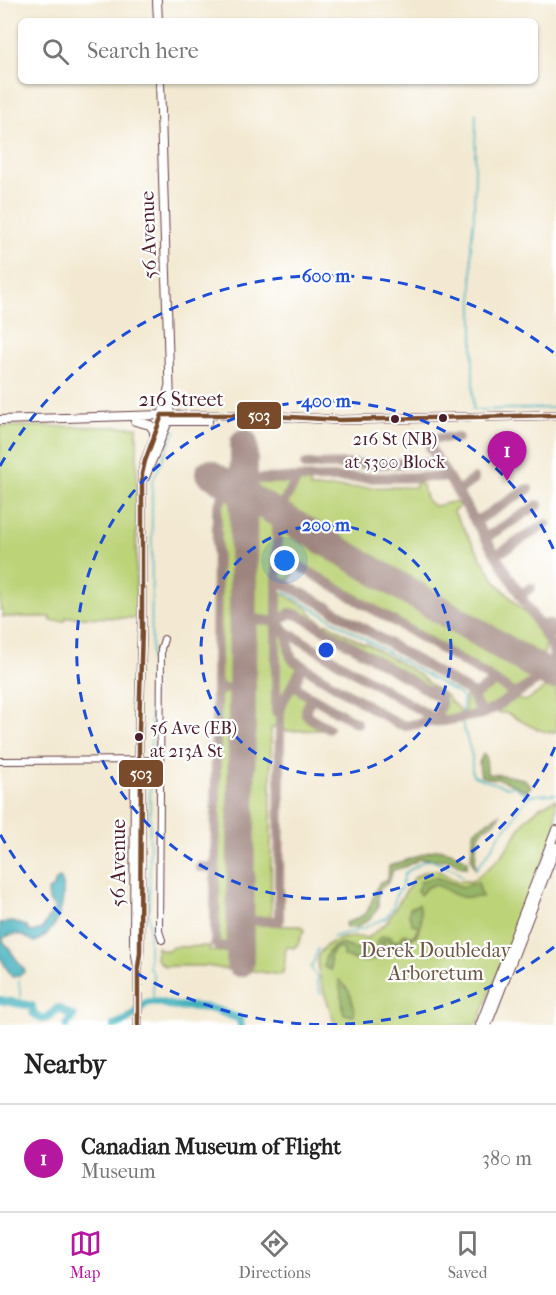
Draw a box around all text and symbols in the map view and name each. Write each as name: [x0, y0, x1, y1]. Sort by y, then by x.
search box: [18, 18, 538, 84]
icon: search: [39, 35, 72, 68]
text: Search here: [87, 38, 199, 64]
street label: 56 Avenue: [135, 190, 162, 280]
text: 600 m: [302, 266, 351, 287]
street label: 216 Street: [138, 388, 224, 411]
text: 400 m: [300, 391, 352, 412]
line badge: 503: [236, 401, 282, 430]
text: 503: [248, 406, 270, 426]
unlabelled marker: [437, 412, 449, 424]
marker: 216 St (NB) at 5300 Block: [389, 413, 401, 425]
place label: 216 St (NB) at 5300 Block: [345, 429, 446, 473]
pin: 1: [488, 432, 526, 481]
text: 200 m: [302, 515, 351, 536]
your location: [270, 546, 299, 575]
centre of rings: [316, 640, 336, 660]
place label: 56 Ave (EB) at 213A St: [150, 718, 237, 762]
marker: 56 Ave (EB) at 213A St: [133, 731, 145, 743]
line badge: 503: [118, 759, 164, 788]
text: 503: [130, 764, 152, 784]
street label: 56 Avenue: [107, 819, 130, 907]
park label: Derek Doubleday Arboretum: [361, 939, 513, 985]
text: Nearby: [24, 1049, 106, 1080]
text: Canadian Museum of Flight: [81, 1134, 341, 1160]
text: 1: [40, 1147, 47, 1170]
text: 380 m: [482, 1147, 532, 1170]
text: Museum: [81, 1160, 156, 1183]
tab: Map: [69, 1227, 102, 1282]
tab: Directions: [239, 1227, 311, 1282]
tab: Saved: [448, 1227, 487, 1282]

